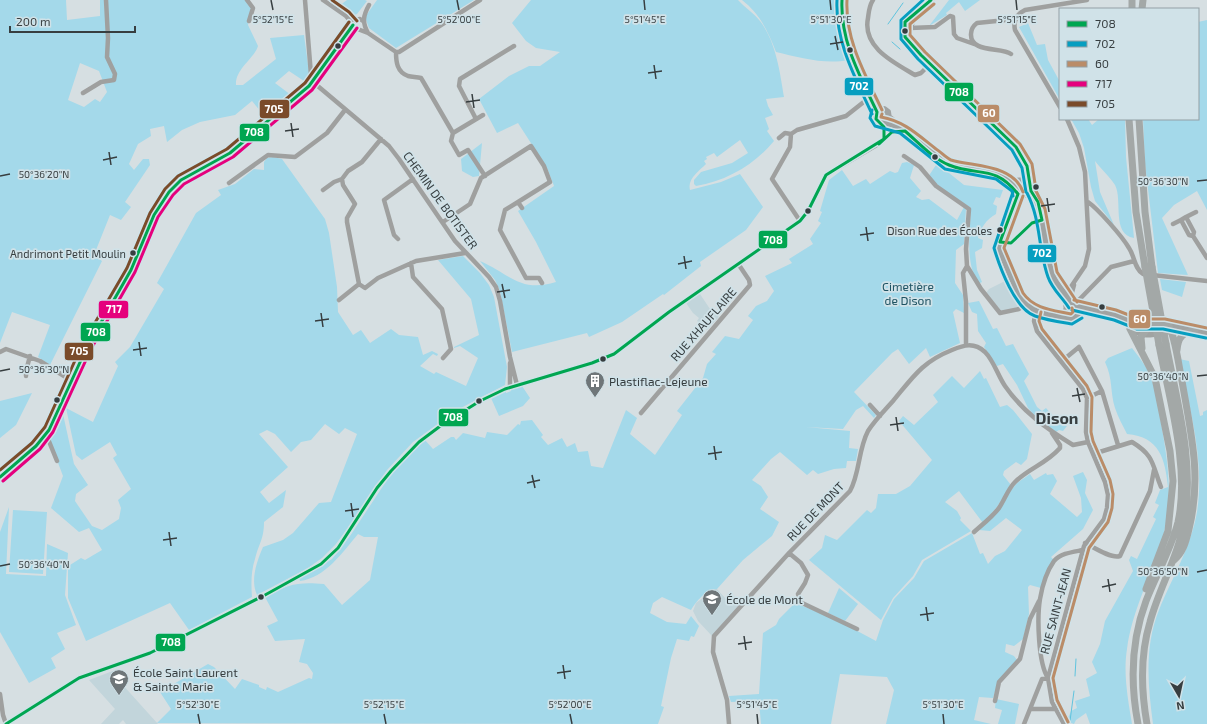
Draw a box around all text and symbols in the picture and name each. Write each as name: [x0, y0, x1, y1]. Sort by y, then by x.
scale bar: [10, 8, 135, 34]
legend: [1059, 8, 1199, 120]
text: 5°52'15"E: [253, 13, 294, 25]
text: 5°52'00"E: [437, 13, 481, 25]
text: 5°51'45"E: [625, 13, 666, 25]
text: 5°51'30"E: [810, 13, 852, 25]
text: 5°51'15"E: [998, 13, 1037, 25]
text: 200 m: [16, 14, 50, 28]
text: 708: [1095, 16, 1116, 30]
unlabelled marker: [900, 26, 910, 36]
text: 702: [1095, 36, 1115, 50]
unlabelled marker: [333, 41, 343, 51]
unlabelled marker: [845, 45, 855, 55]
text: 60: [1095, 56, 1109, 70]
text: 717: [1095, 76, 1112, 90]
line badge: 702: [844, 77, 874, 96]
text: 702: [849, 79, 869, 92]
line badge: 708: [944, 82, 974, 102]
text: 708: [949, 85, 969, 98]
text: 705: [1095, 96, 1115, 110]
line badge: 705: [259, 99, 290, 119]
text: 705: [265, 102, 283, 115]
line badge: 60: [977, 104, 1000, 123]
text: 60: [982, 106, 996, 119]
line badge: 708: [239, 123, 270, 142]
text: 708: [244, 125, 264, 138]
street label: CHEMIN DE BOTISTER: [401, 149, 481, 251]
unlabelled marker: [930, 152, 940, 162]
text: 50°36'20"N: [19, 168, 69, 180]
text: 50°36'30"N: [1138, 175, 1188, 187]
unlabelled marker: [1031, 182, 1041, 192]
unlabelled marker: [803, 206, 813, 216]
place label: Dison Rue des Écoles: [887, 224, 992, 237]
marker: Dison Rue des Écoles: [995, 225, 1005, 235]
line badge: 708: [758, 230, 788, 249]
text: 708: [763, 233, 783, 246]
line badge: 702: [1027, 244, 1057, 263]
text: 702: [1032, 246, 1052, 259]
place label: Andrimont Petit Moulin: [10, 247, 126, 260]
marker: Andrimont Petit Moulin: [128, 248, 138, 258]
park label: Cimetière de Dison: [882, 279, 934, 307]
street label: RUE XHAUFLAIRE: [667, 284, 739, 364]
line badge: 717: [98, 300, 129, 319]
text: 717: [106, 302, 122, 315]
unlabelled marker: [1097, 302, 1107, 312]
line badge: 60: [1128, 309, 1151, 329]
text: 60: [1133, 312, 1147, 325]
line badge: 708: [80, 322, 111, 342]
text: 708: [86, 325, 106, 338]
line badge: 705: [64, 342, 94, 361]
text: 705: [70, 344, 88, 357]
unlabelled marker: [598, 354, 608, 364]
text: 50°36'30"N: [19, 363, 69, 375]
building icon: Plastiflac-Lejeune: [584, 370, 606, 398]
text: 50°36'40"N: [1138, 370, 1188, 382]
place label: Plastiflac-Lejeune: [609, 374, 708, 389]
unlabelled marker: [52, 395, 62, 405]
unlabelled marker: [474, 396, 484, 406]
line badge: 708: [438, 408, 469, 427]
district label: Dison: [1036, 408, 1078, 427]
text: 708: [443, 410, 463, 423]
street label: RUE DE MONT: [784, 479, 847, 543]
text: 50°36'40"N: [19, 558, 69, 570]
text: 50°36'50"N: [1138, 565, 1188, 577]
street label: RUE SAINT-JEAN: [1037, 566, 1073, 656]
school or university icon: École de Mont: [701, 588, 723, 616]
unlabelled marker: [256, 592, 266, 602]
place label: École de Mont: [726, 592, 803, 606]
line badge: 708: [155, 633, 186, 652]
text: 708: [161, 635, 181, 648]
place label: École Saint Laurent & Sainte Marie: [133, 665, 238, 693]
school or university icon: École Saint Laurent & Sainte Marie: [108, 668, 130, 696]
north arrow: [1159, 676, 1199, 716]
text: 5°52'30"E: [177, 698, 220, 710]
text: 5°52'15"E: [364, 698, 405, 710]
text: 5°52'00"E: [548, 698, 592, 710]
text: 5°51'45"E: [737, 698, 778, 710]
text: 5°51'30"E: [922, 698, 964, 710]
text: N: [1176, 699, 1186, 713]

